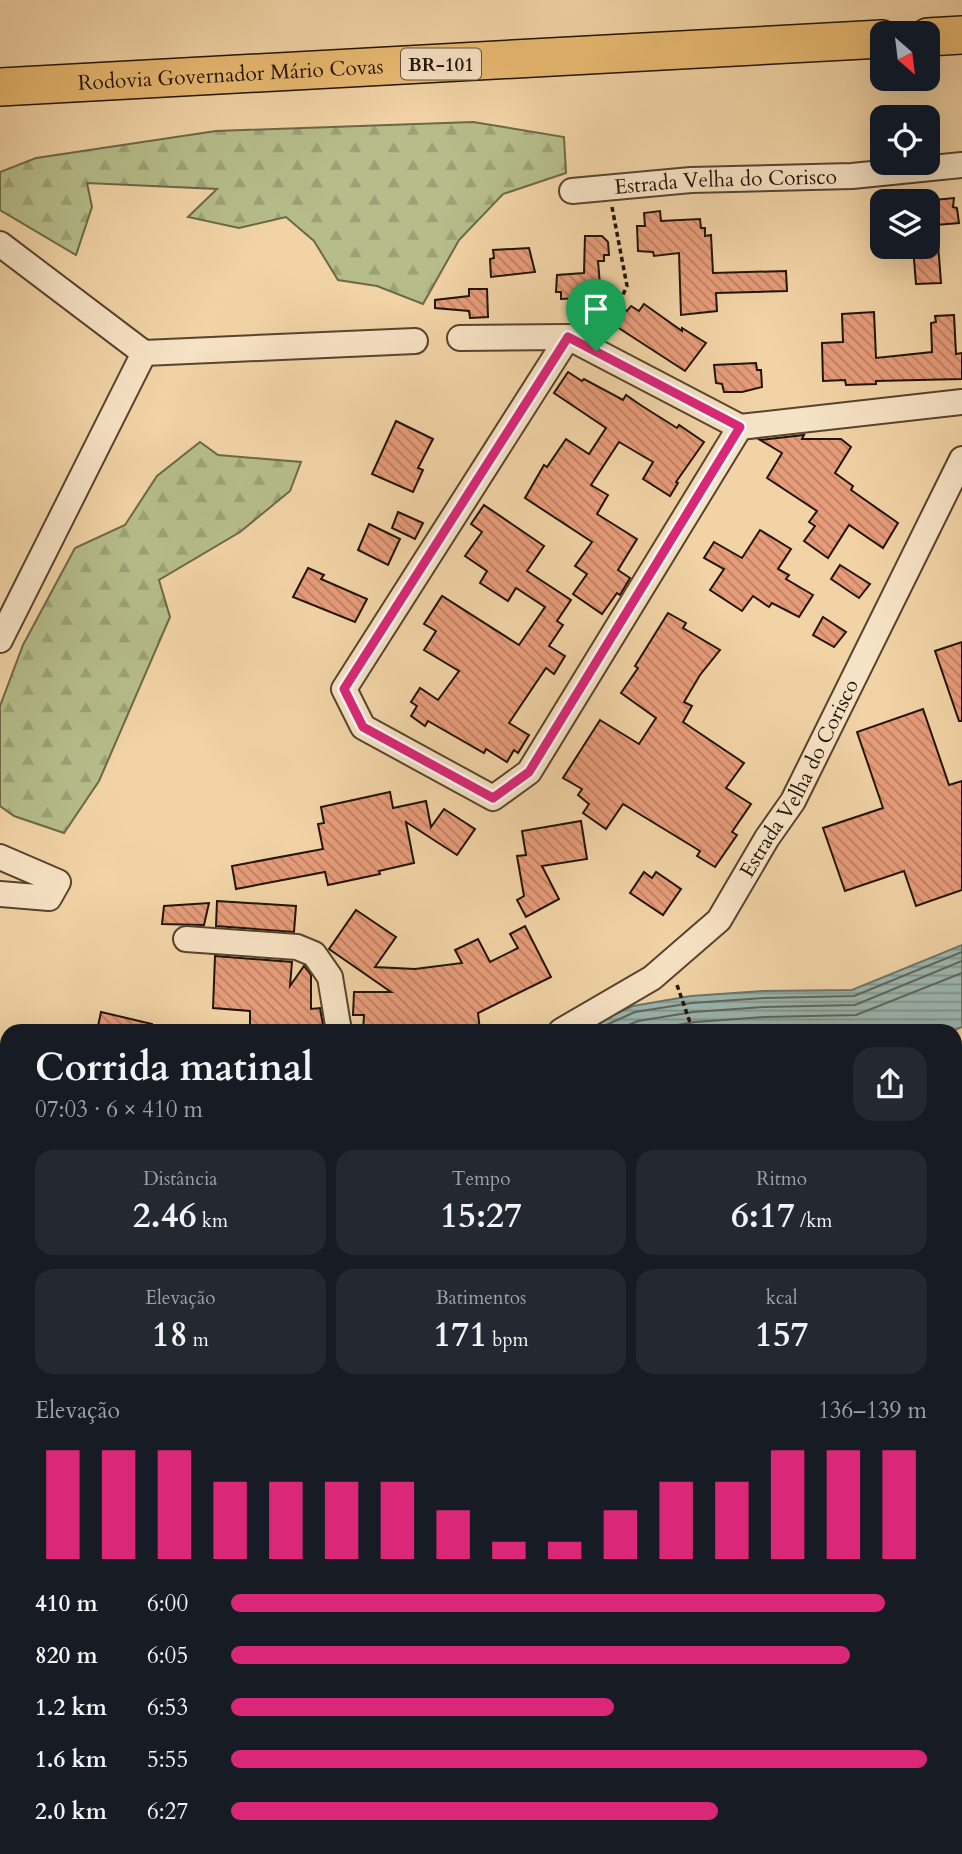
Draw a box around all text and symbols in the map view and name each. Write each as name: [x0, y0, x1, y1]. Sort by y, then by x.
north arrow: [870, 21, 940, 91]
map controls: [870, 21, 940, 259]
road number: BR-101: [401, 48, 481, 80]
street label: Rodovia Governador Mário Covas: [77, 52, 384, 98]
button: locate: [870, 105, 940, 175]
street label: Estrada Velha do Corisco: [613, 162, 837, 202]
button: layers: [870, 189, 940, 259]
pin: [566, 279, 626, 351]
icon: arrive: [577, 290, 615, 328]
street label: Estrada Velha do Corisco: [733, 674, 866, 883]
text: Corrida matinal: [35, 1042, 313, 1094]
button: share: [853, 1047, 927, 1121]
text: 07:03 · 6 × 410 m: [35, 1094, 203, 1125]
text: Distância: [143, 1166, 218, 1192]
text: Tempo: [451, 1166, 511, 1192]
text: Ritmo: [756, 1166, 807, 1192]
text: 2.46: [133, 1192, 197, 1240]
text: 15:27: [440, 1192, 522, 1240]
text: 6:17: [731, 1192, 795, 1240]
text: km: [197, 1208, 228, 1234]
text: /km: [795, 1208, 832, 1234]
text: Elevação: [145, 1285, 215, 1311]
text: Batimentos: [436, 1285, 526, 1311]
text: kcal: [766, 1285, 798, 1311]
text: 18: [152, 1311, 188, 1359]
text: 171: [433, 1311, 487, 1359]
text: 157: [755, 1311, 809, 1359]
text: m: [188, 1327, 209, 1353]
text: bpm: [487, 1327, 529, 1353]
text: Elevação: [35, 1395, 120, 1426]
text: 136–139 m: [818, 1395, 927, 1426]
text: 410 m: [35, 1588, 98, 1619]
text: 6:00: [147, 1588, 188, 1619]
text: 820 m: [35, 1640, 98, 1671]
text: 6:05: [147, 1640, 188, 1671]
text: 1.2 km: [35, 1692, 107, 1723]
text: 6:53: [147, 1692, 188, 1723]
text: 1.6 km: [35, 1744, 107, 1775]
text: 5:55: [147, 1744, 188, 1775]
text: 2.0 km: [35, 1796, 107, 1827]
text: 6:27: [147, 1796, 188, 1827]

